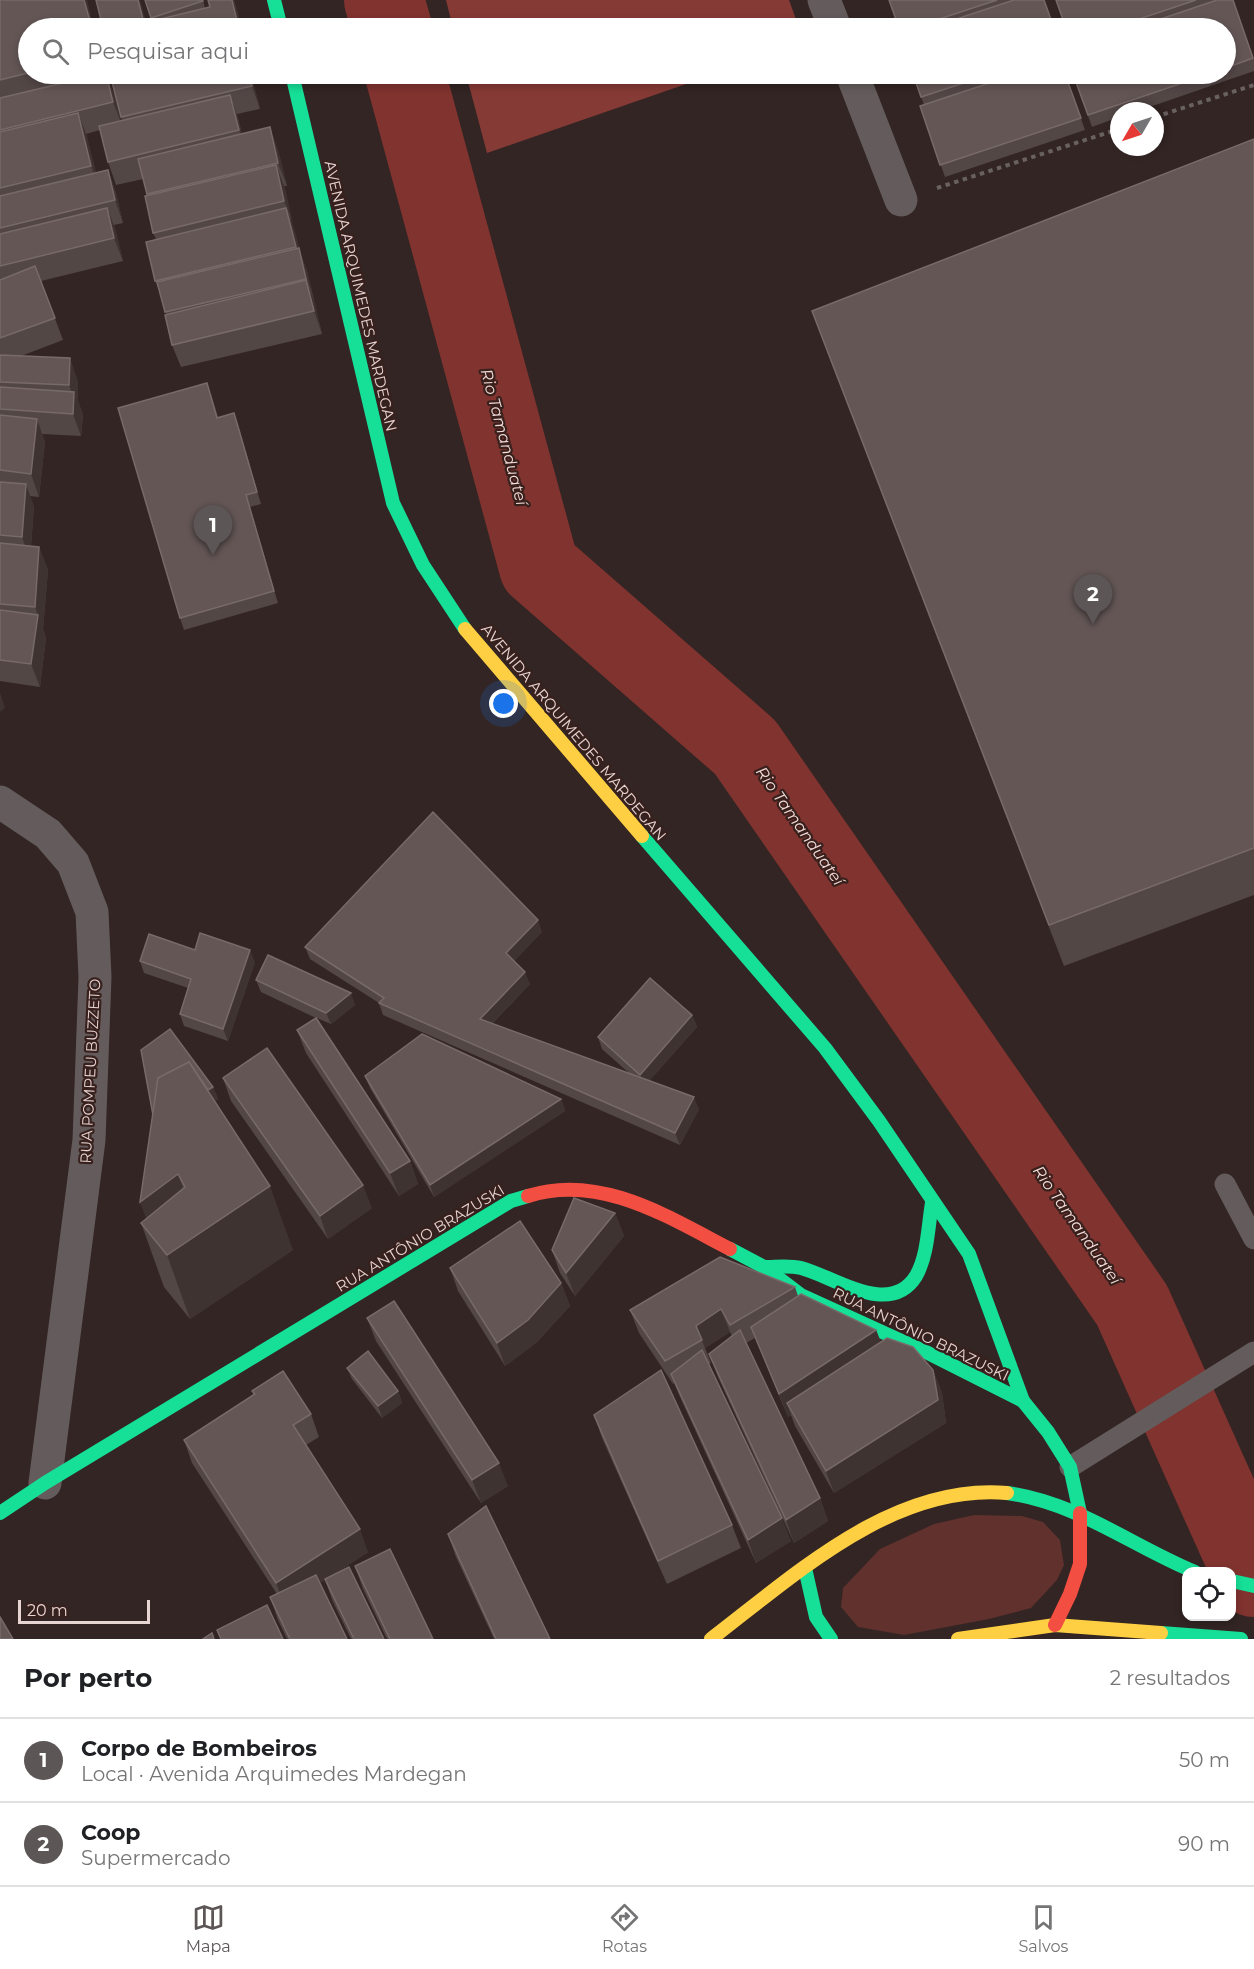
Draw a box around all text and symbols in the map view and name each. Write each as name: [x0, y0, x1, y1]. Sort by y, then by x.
search box: [18, 18, 1236, 84]
icon: search: [39, 35, 72, 68]
text: Pesquisar aqui: [87, 38, 249, 65]
north arrow: [1110, 102, 1164, 156]
street label: AVENIDA ARQUIMEDES MARDEGAN: [321, 159, 401, 433]
water label: Rio Tamanduateí: [477, 367, 532, 510]
pin: 1: [194, 506, 232, 555]
pin: 2: [1074, 574, 1112, 624]
street label: AVENIDA ARQUIMEDES MARDEGAN: [478, 620, 670, 844]
your location: [489, 689, 518, 718]
water label: Rio Tamanduateí: [752, 763, 850, 891]
street label: RUA POMPEU BUZZETO: [76, 978, 104, 1164]
water label: Rio Tamanduateí: [1029, 1162, 1127, 1290]
street label: RUA ANTÔNIO BRAZUSKI: [332, 1180, 508, 1296]
street label: RUA ANTÔNIO BRAZUSKI: [830, 1283, 1012, 1385]
map controls: [1182, 1567, 1236, 1621]
button: locate: [1182, 1567, 1236, 1621]
scale bar: [18, 1597, 150, 1624]
text: 20 m: [27, 1601, 68, 1620]
text: Por perto: [24, 1662, 152, 1694]
text: 2 resultados: [1110, 1666, 1230, 1690]
text: Corpo de Bombeiros: [81, 1735, 317, 1762]
text: 1: [40, 1748, 47, 1772]
text: 50 m: [1179, 1748, 1230, 1772]
text: Local · Avenida Arquimedes Mardegan: [81, 1762, 467, 1786]
text: Coop: [81, 1819, 141, 1846]
text: 2: [38, 1832, 49, 1856]
text: 90 m: [1178, 1832, 1230, 1856]
text: Supermercado: [81, 1846, 230, 1870]
tab: Mapa: [186, 1901, 231, 1956]
tab: Rotas: [602, 1901, 647, 1956]
tab: Salvos: [1018, 1901, 1068, 1956]

